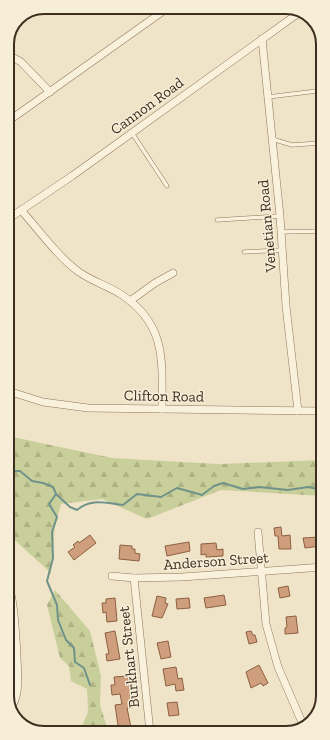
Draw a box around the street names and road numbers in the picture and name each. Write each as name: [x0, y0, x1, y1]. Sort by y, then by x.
street label: Cannon Road: [107, 73, 188, 139]
street label: Venetian Road: [254, 178, 280, 274]
street label: Clifton Road: [124, 386, 205, 406]
street label: Anderson Street: [163, 548, 270, 574]
street label: Burkhart Street: [115, 605, 143, 709]

